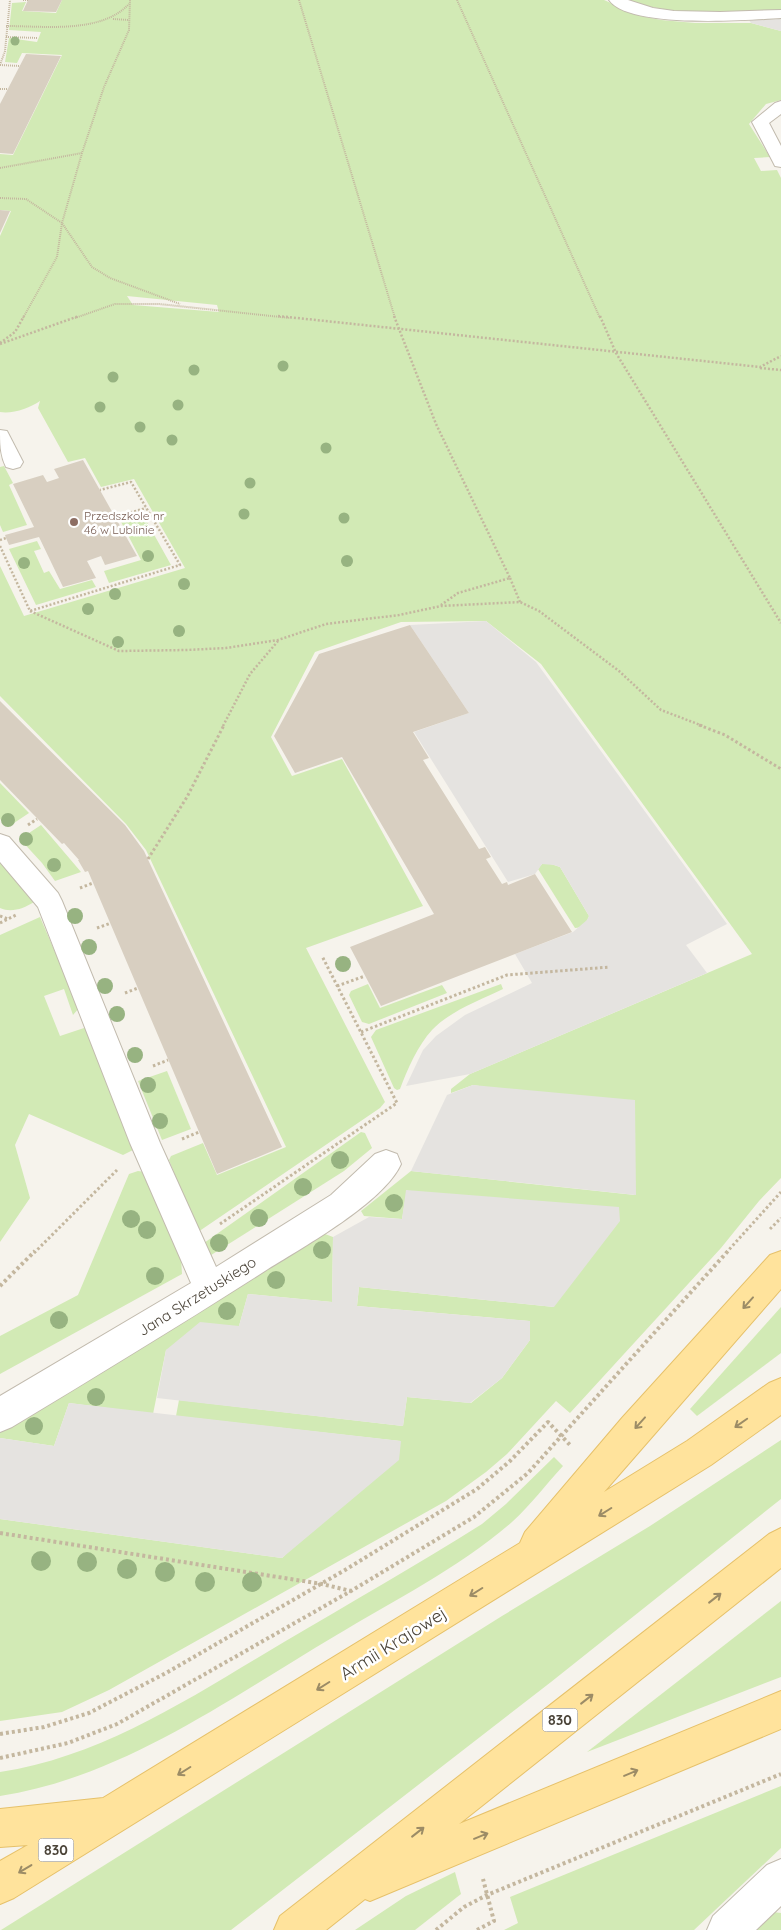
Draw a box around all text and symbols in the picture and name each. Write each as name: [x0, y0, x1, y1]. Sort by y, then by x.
place label: Przedszkole nr 46 w Lublinie: [84, 508, 165, 537]
marker: Przedszkole nr 46 w Lublinie: [68, 516, 80, 528]
street label: Jana Skrzetuskiego: [134, 1252, 260, 1340]
one-way arrow: [743, 1296, 754, 1309]
one-way arrow: [634, 1417, 646, 1430]
one-way arrow: [734, 1418, 748, 1428]
one-way arrow: [598, 1506, 612, 1517]
one-way arrow: [470, 1587, 484, 1597]
one-way arrow: [708, 1593, 721, 1604]
street label: Armii Krajowej: [335, 1601, 451, 1685]
one-way arrow: [316, 1681, 330, 1691]
one-way arrow: [580, 1693, 593, 1704]
road number: 830: [542, 1708, 578, 1732]
one-way arrow: [178, 1767, 192, 1777]
one-way arrow: [623, 1768, 638, 1778]
one-way arrow: [412, 1826, 425, 1837]
one-way arrow: [473, 1830, 488, 1840]
road number: 830: [38, 1838, 74, 1862]
one-way arrow: [18, 1864, 32, 1874]

